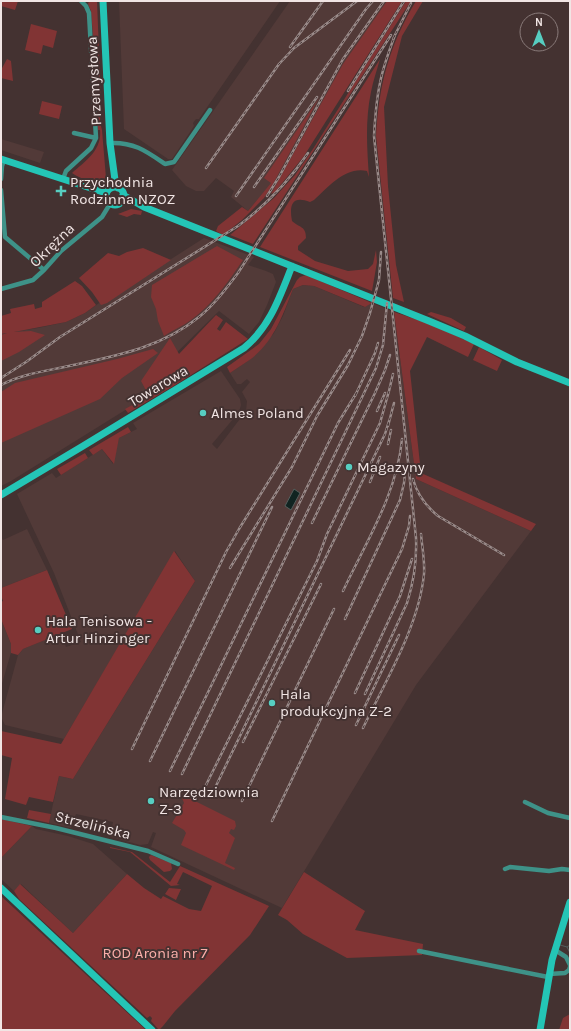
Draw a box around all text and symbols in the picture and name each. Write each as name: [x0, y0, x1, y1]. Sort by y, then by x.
north arrow: [519, 12, 559, 52]
text: N: [535, 16, 543, 29]
street label: Przemysłowa: [83, 36, 105, 126]
place label: Przychodnia Rodzinna NZOZ: [70, 173, 176, 208]
marker: Przychodnia Rodzinna NZOZ: [55, 185, 67, 197]
street label: Okrężna: [26, 219, 78, 271]
street label: Towarowa: [125, 361, 191, 411]
place label: Almes Poland: [211, 404, 304, 422]
marker: Almes Poland: [198, 408, 208, 418]
place label: Magazyny: [357, 458, 425, 476]
marker: Magazyny: [344, 462, 354, 472]
place label: Hala Tenisowa - Artur Hinzinger: [46, 612, 152, 647]
marker: Hala Tenisowa - Artur Hinzinger: [33, 625, 43, 635]
place label: Hala produkcyjna Z-2: [280, 685, 392, 720]
marker: Hala produkcyjna Z-2: [267, 698, 277, 708]
place label: Narzędziownia Z-3: [159, 783, 259, 818]
marker: Narzędziownia Z-3: [146, 796, 156, 806]
street label: Strzelińska: [53, 807, 133, 843]
park label: ROD Aronia nr 7: [103, 944, 208, 962]

